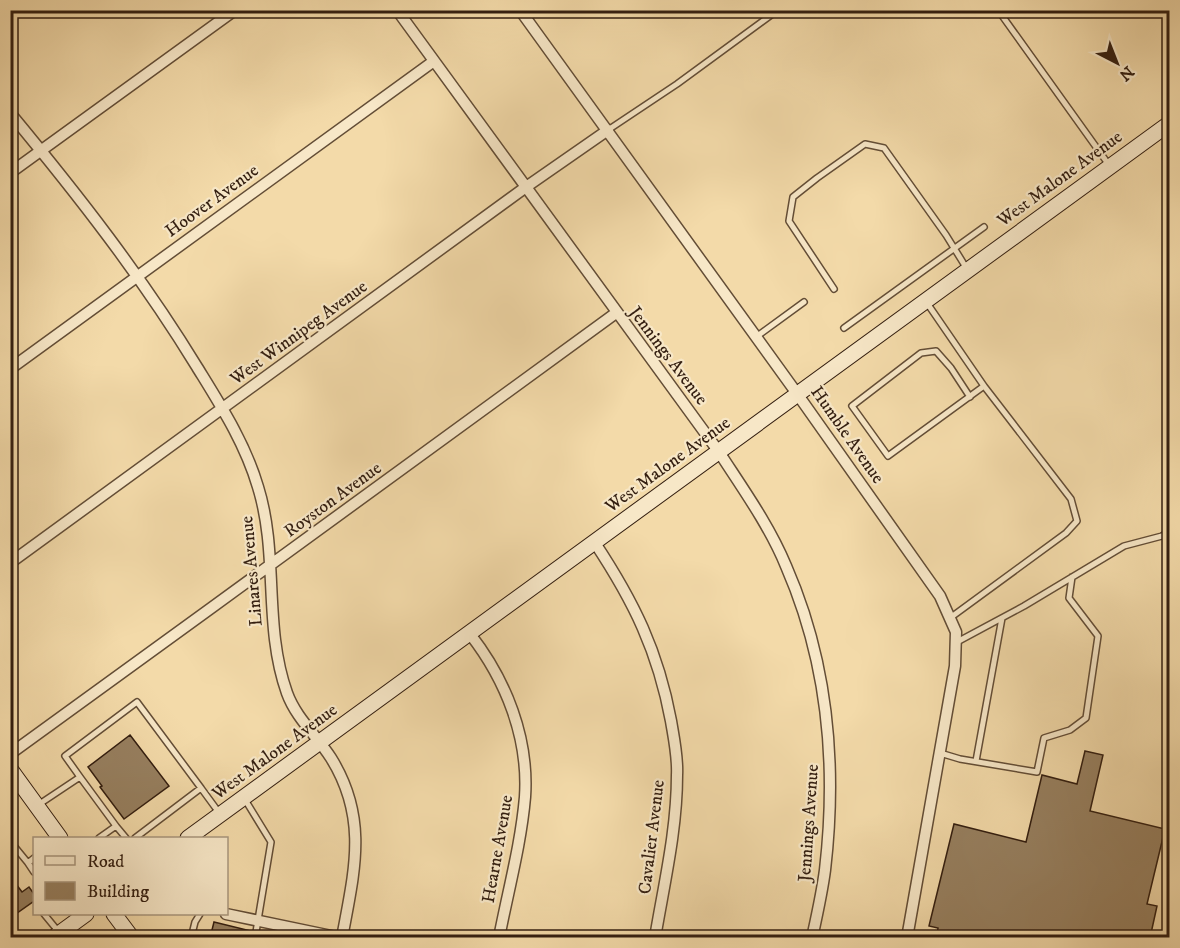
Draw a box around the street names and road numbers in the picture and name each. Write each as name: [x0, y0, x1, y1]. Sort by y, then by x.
street label: West Malone Avenue: [992, 126, 1127, 232]
street label: Hoover Avenue: [161, 160, 263, 242]
street label: West Winnipeg Avenue: [225, 276, 372, 391]
street label: Jennings Avenue: [623, 301, 712, 410]
street label: Humble Avenue: [805, 382, 889, 488]
street label: West Malone Avenue: [600, 412, 735, 518]
street label: Royston Avenue: [280, 457, 386, 543]
street label: Linares Avenue: [236, 515, 268, 627]
street label: West Malone Avenue: [207, 699, 342, 805]
street label: Jennings Avenue: [794, 764, 824, 884]
street label: Cavalier Avenue: [634, 779, 670, 895]
street label: Hearne Avenue: [478, 793, 518, 905]

